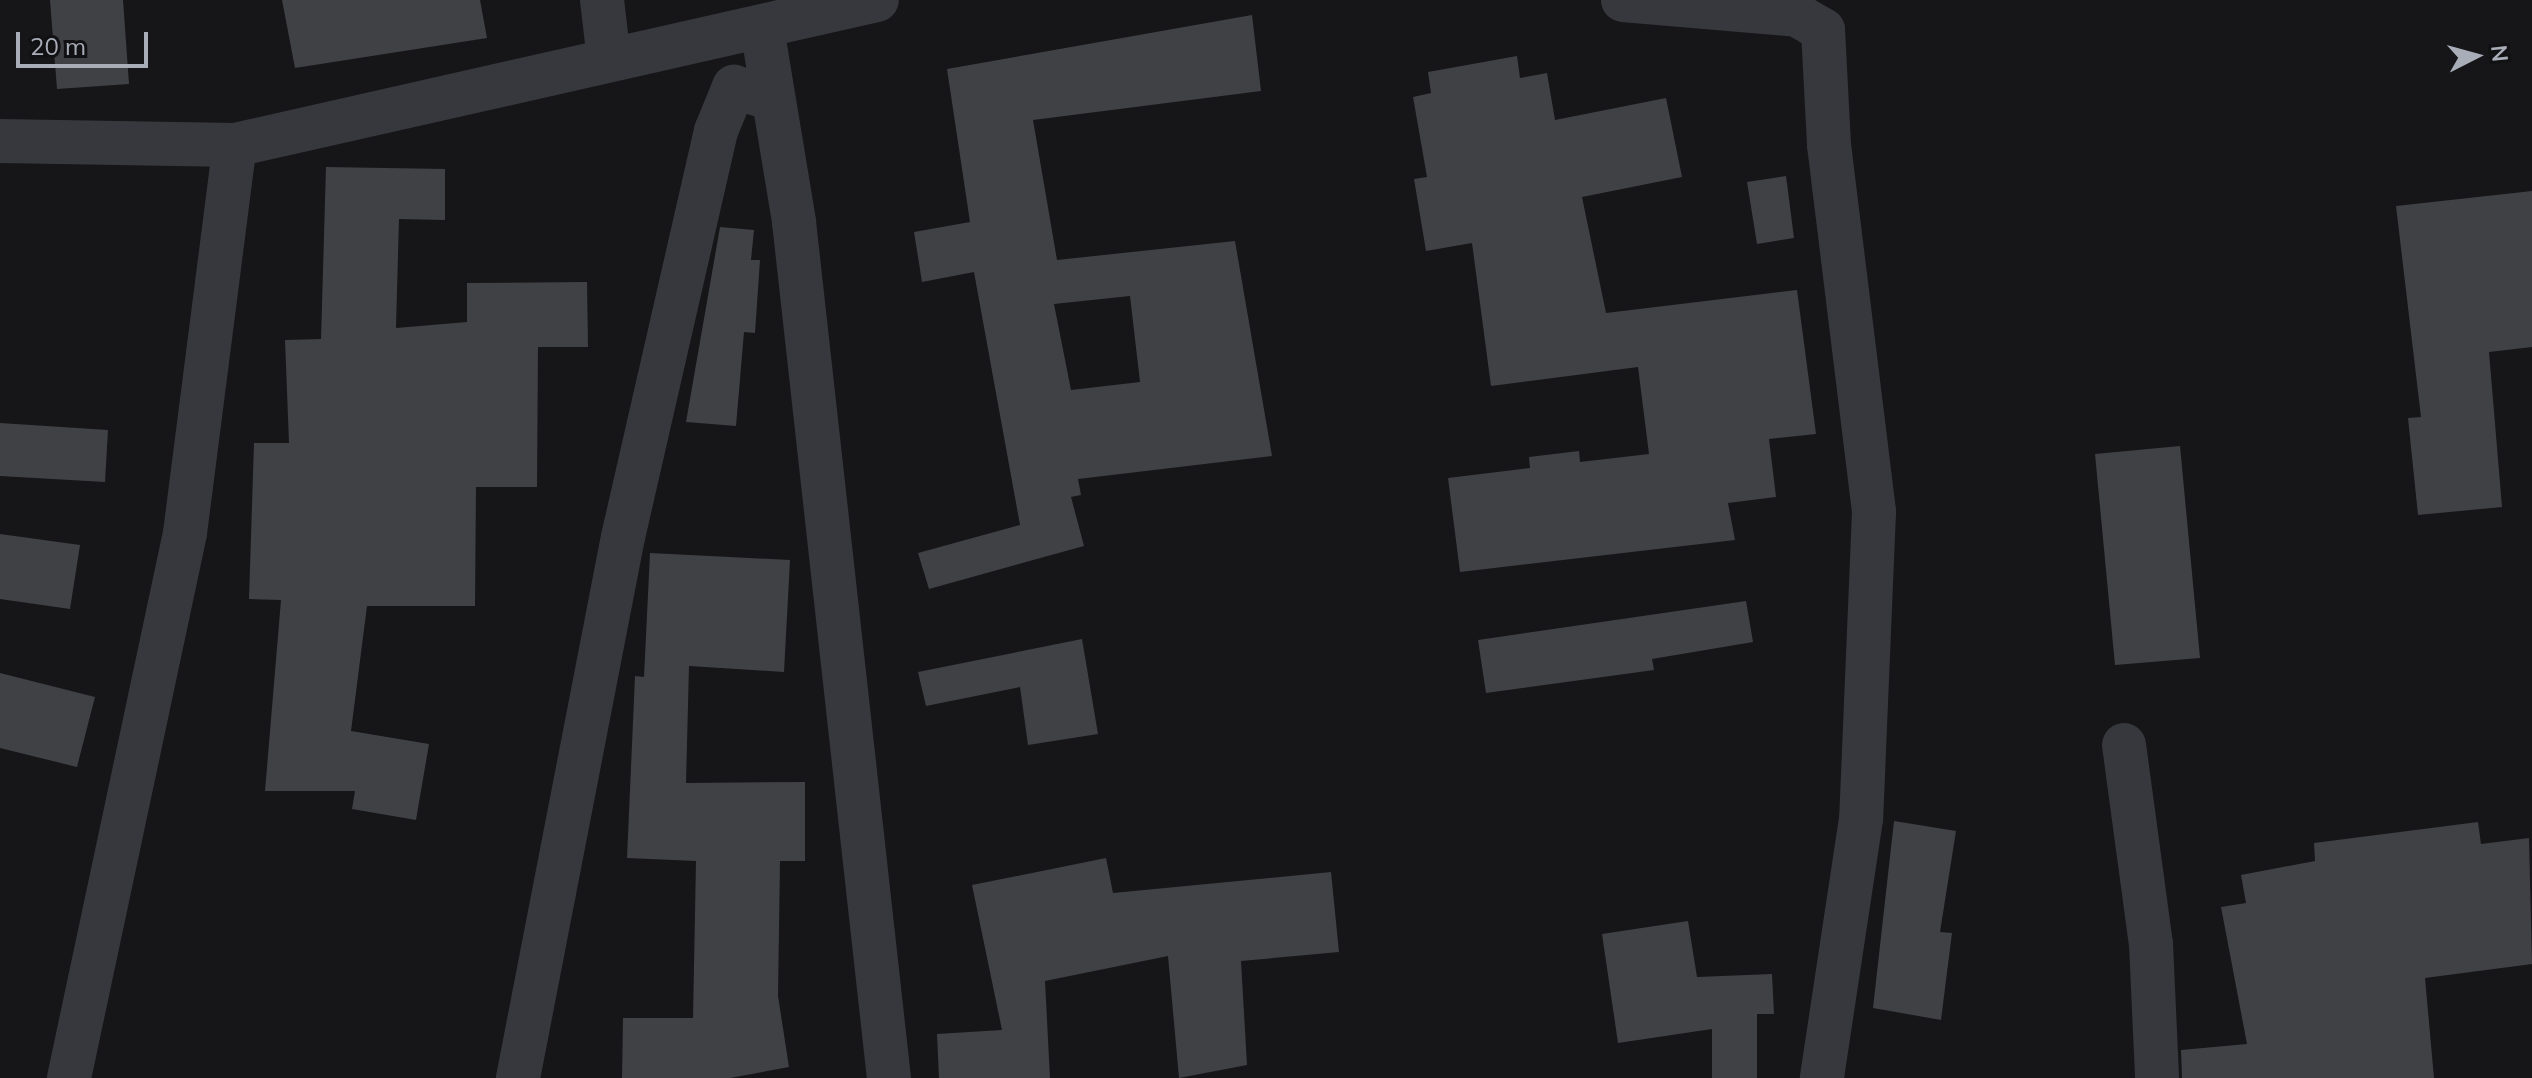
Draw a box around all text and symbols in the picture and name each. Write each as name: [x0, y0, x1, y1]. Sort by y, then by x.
scale bar: [20, 16, 152, 66]
north arrow: [2436, 16, 2516, 96]
text: 20 m: [30, 31, 86, 61]
text: N: [2485, 44, 2515, 63]

